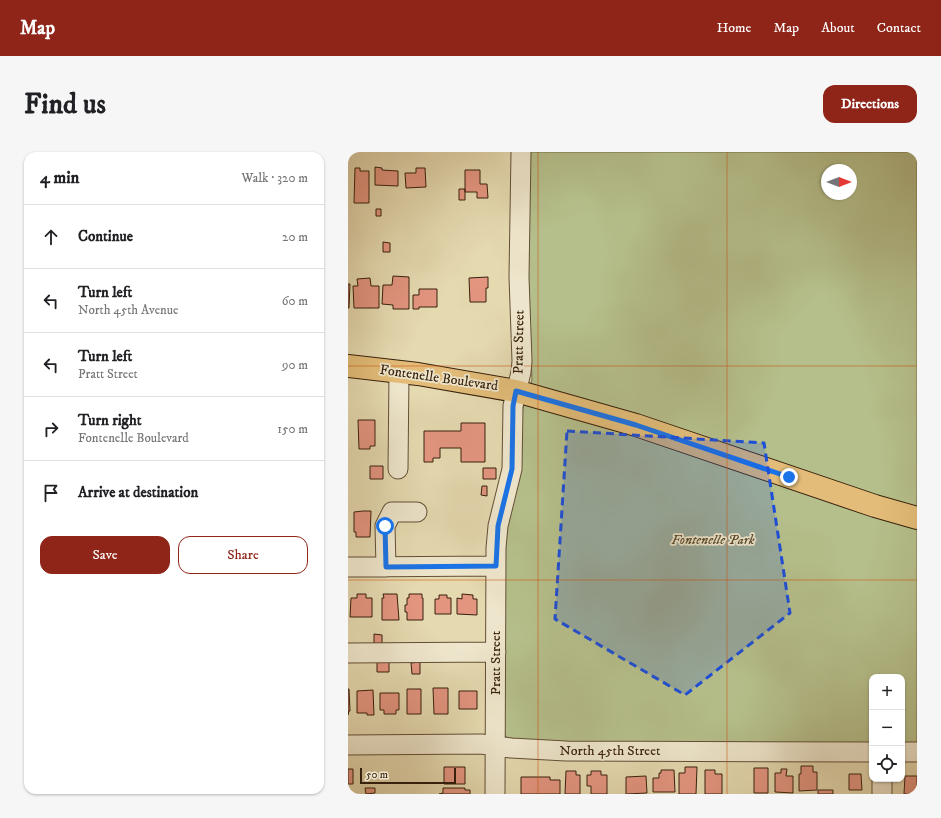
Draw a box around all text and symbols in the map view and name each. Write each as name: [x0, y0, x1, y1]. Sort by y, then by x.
text: Map: [20, 17, 55, 40]
text: Home: [717, 19, 751, 37]
text: Map: [773, 19, 799, 37]
text: About: [821, 19, 855, 37]
text: Contact: [877, 19, 921, 37]
button: Directions: [823, 85, 917, 123]
text: Find us: [24, 87, 106, 122]
north arrow: [821, 164, 857, 200]
text: 4 min: [40, 167, 79, 189]
text: Walk · 320 m: [242, 170, 308, 186]
icon: ahead: [40, 226, 62, 248]
text: Continue: [78, 227, 133, 246]
text: 20 m: [282, 229, 308, 245]
text: Turn left: [78, 283, 132, 302]
icon: left: [40, 290, 62, 312]
text: 60 m: [282, 293, 308, 309]
text: North 45th Avenue: [78, 302, 178, 318]
street label: Pratt Street: [509, 309, 529, 374]
text: Turn left: [78, 347, 132, 366]
icon: left: [40, 354, 62, 376]
text: 90 m: [282, 357, 308, 373]
street label: Fontenelle Boulevard: [379, 361, 499, 395]
text: Pratt Street: [78, 366, 138, 382]
text: Turn right: [78, 411, 141, 430]
icon: right: [40, 418, 62, 440]
text: 150 m: [277, 421, 308, 437]
text: Fontenelle Boulevard: [78, 430, 189, 446]
route end: [780, 468, 798, 486]
icon: arrive: [40, 482, 62, 504]
text: Arrive at destination: [78, 483, 198, 502]
route start: [376, 517, 394, 535]
park label: Fontenelle Park: [671, 531, 755, 549]
button: Save: [40, 536, 170, 574]
button: Share: [178, 536, 308, 574]
street label: Pratt Street: [487, 630, 505, 695]
map controls: [869, 674, 905, 782]
button: +: [869, 674, 905, 710]
button: −: [869, 710, 905, 746]
street label: North 45th Street: [560, 742, 661, 760]
button: locate: [869, 746, 905, 782]
scale bar: [360, 766, 456, 785]
text: 50 m: [366, 768, 388, 782]

